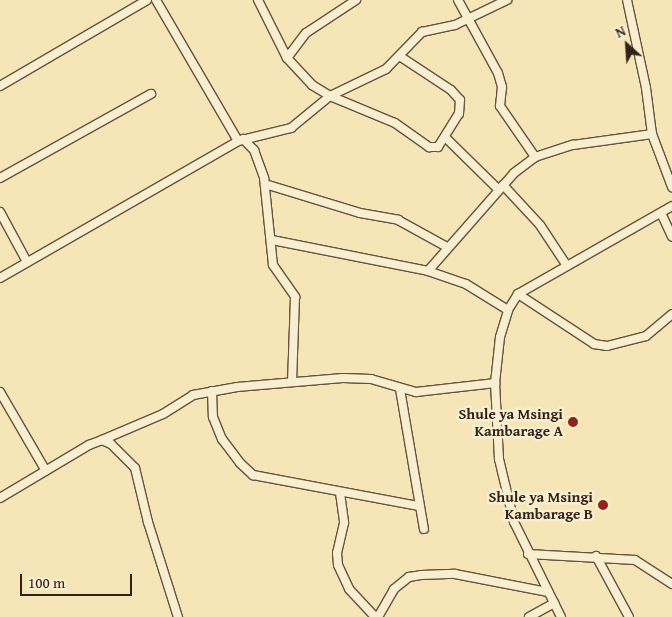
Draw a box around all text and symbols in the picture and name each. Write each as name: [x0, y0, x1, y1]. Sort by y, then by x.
north arrow: [602, 20, 652, 70]
text: N: [612, 20, 629, 43]
place label: Shule ya Msingi Kambarage A: [458, 404, 563, 439]
marker: Shule ya Msingi Kambarage A: [567, 416, 579, 428]
place label: Shule ya Msingi Kambarage B: [488, 487, 593, 522]
marker: Shule ya Msingi Kambarage B: [597, 499, 609, 511]
scale bar: [22, 564, 135, 596]
text: 100 m: [28, 572, 65, 593]

